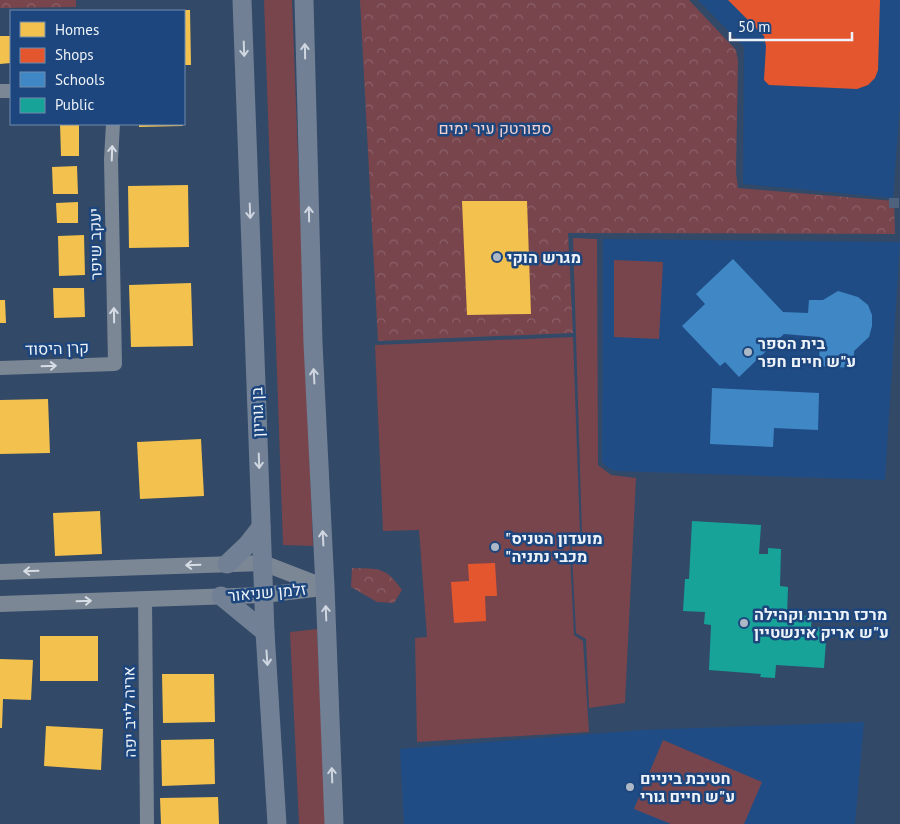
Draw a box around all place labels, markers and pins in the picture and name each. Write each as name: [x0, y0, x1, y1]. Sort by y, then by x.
place label: מגרש הוקי: [507, 247, 581, 267]
marker: מגרש הוקי: [491, 251, 503, 263]
place label: בית הספר ע"ש חיים חפר: [758, 333, 856, 371]
marker: בית הספר ע"ש חיים חפר: [742, 346, 754, 358]
place label: "מועדון הטניס "מכבי נתניה: [505, 528, 603, 566]
marker: "מועדון הטניס "מכבי נתניה: [489, 541, 501, 553]
place label: מרכז תרבות וקהילה ע"ש אריק אינשטיין: [754, 604, 889, 642]
marker: מרכז תרבות וקהילה ע"ש אריק אינשטיין: [738, 617, 750, 629]
place label: חטיבת ביניים ע"ש חיים גורי: [640, 768, 735, 806]
marker: חטיבת ביניים ע"ש חיים גורי: [624, 781, 636, 793]

